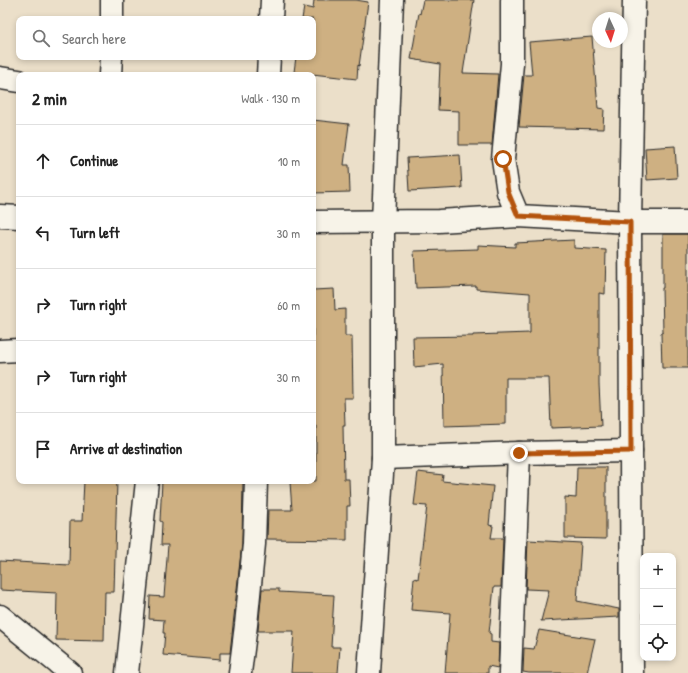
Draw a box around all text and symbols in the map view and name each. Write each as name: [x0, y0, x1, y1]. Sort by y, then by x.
north arrow: [592, 12, 628, 48]
search box: [16, 16, 316, 60]
icon: search: [30, 27, 52, 49]
text: Search here: [62, 28, 126, 49]
text: 2 min: [32, 87, 67, 110]
text: Walk · 130 m: [241, 89, 300, 107]
icon: ahead: [32, 150, 54, 172]
text: Continue: [70, 150, 118, 171]
route start: [494, 150, 512, 168]
text: 10 m: [278, 152, 300, 170]
icon: left: [32, 222, 54, 244]
text: Turn left: [70, 222, 120, 243]
text: 30 m: [277, 224, 300, 242]
icon: right: [32, 294, 54, 316]
text: Turn right: [70, 294, 126, 315]
text: 60 m: [277, 296, 300, 314]
icon: right: [32, 366, 54, 388]
text: Turn right: [70, 366, 126, 387]
text: 30 m: [277, 368, 300, 386]
icon: arrive: [32, 438, 54, 460]
text: Arrive at destination: [70, 438, 182, 459]
route end: [510, 444, 528, 462]
map controls: [640, 553, 676, 661]
button: +: [640, 553, 676, 589]
button: −: [640, 589, 676, 625]
button: locate: [640, 625, 676, 661]

